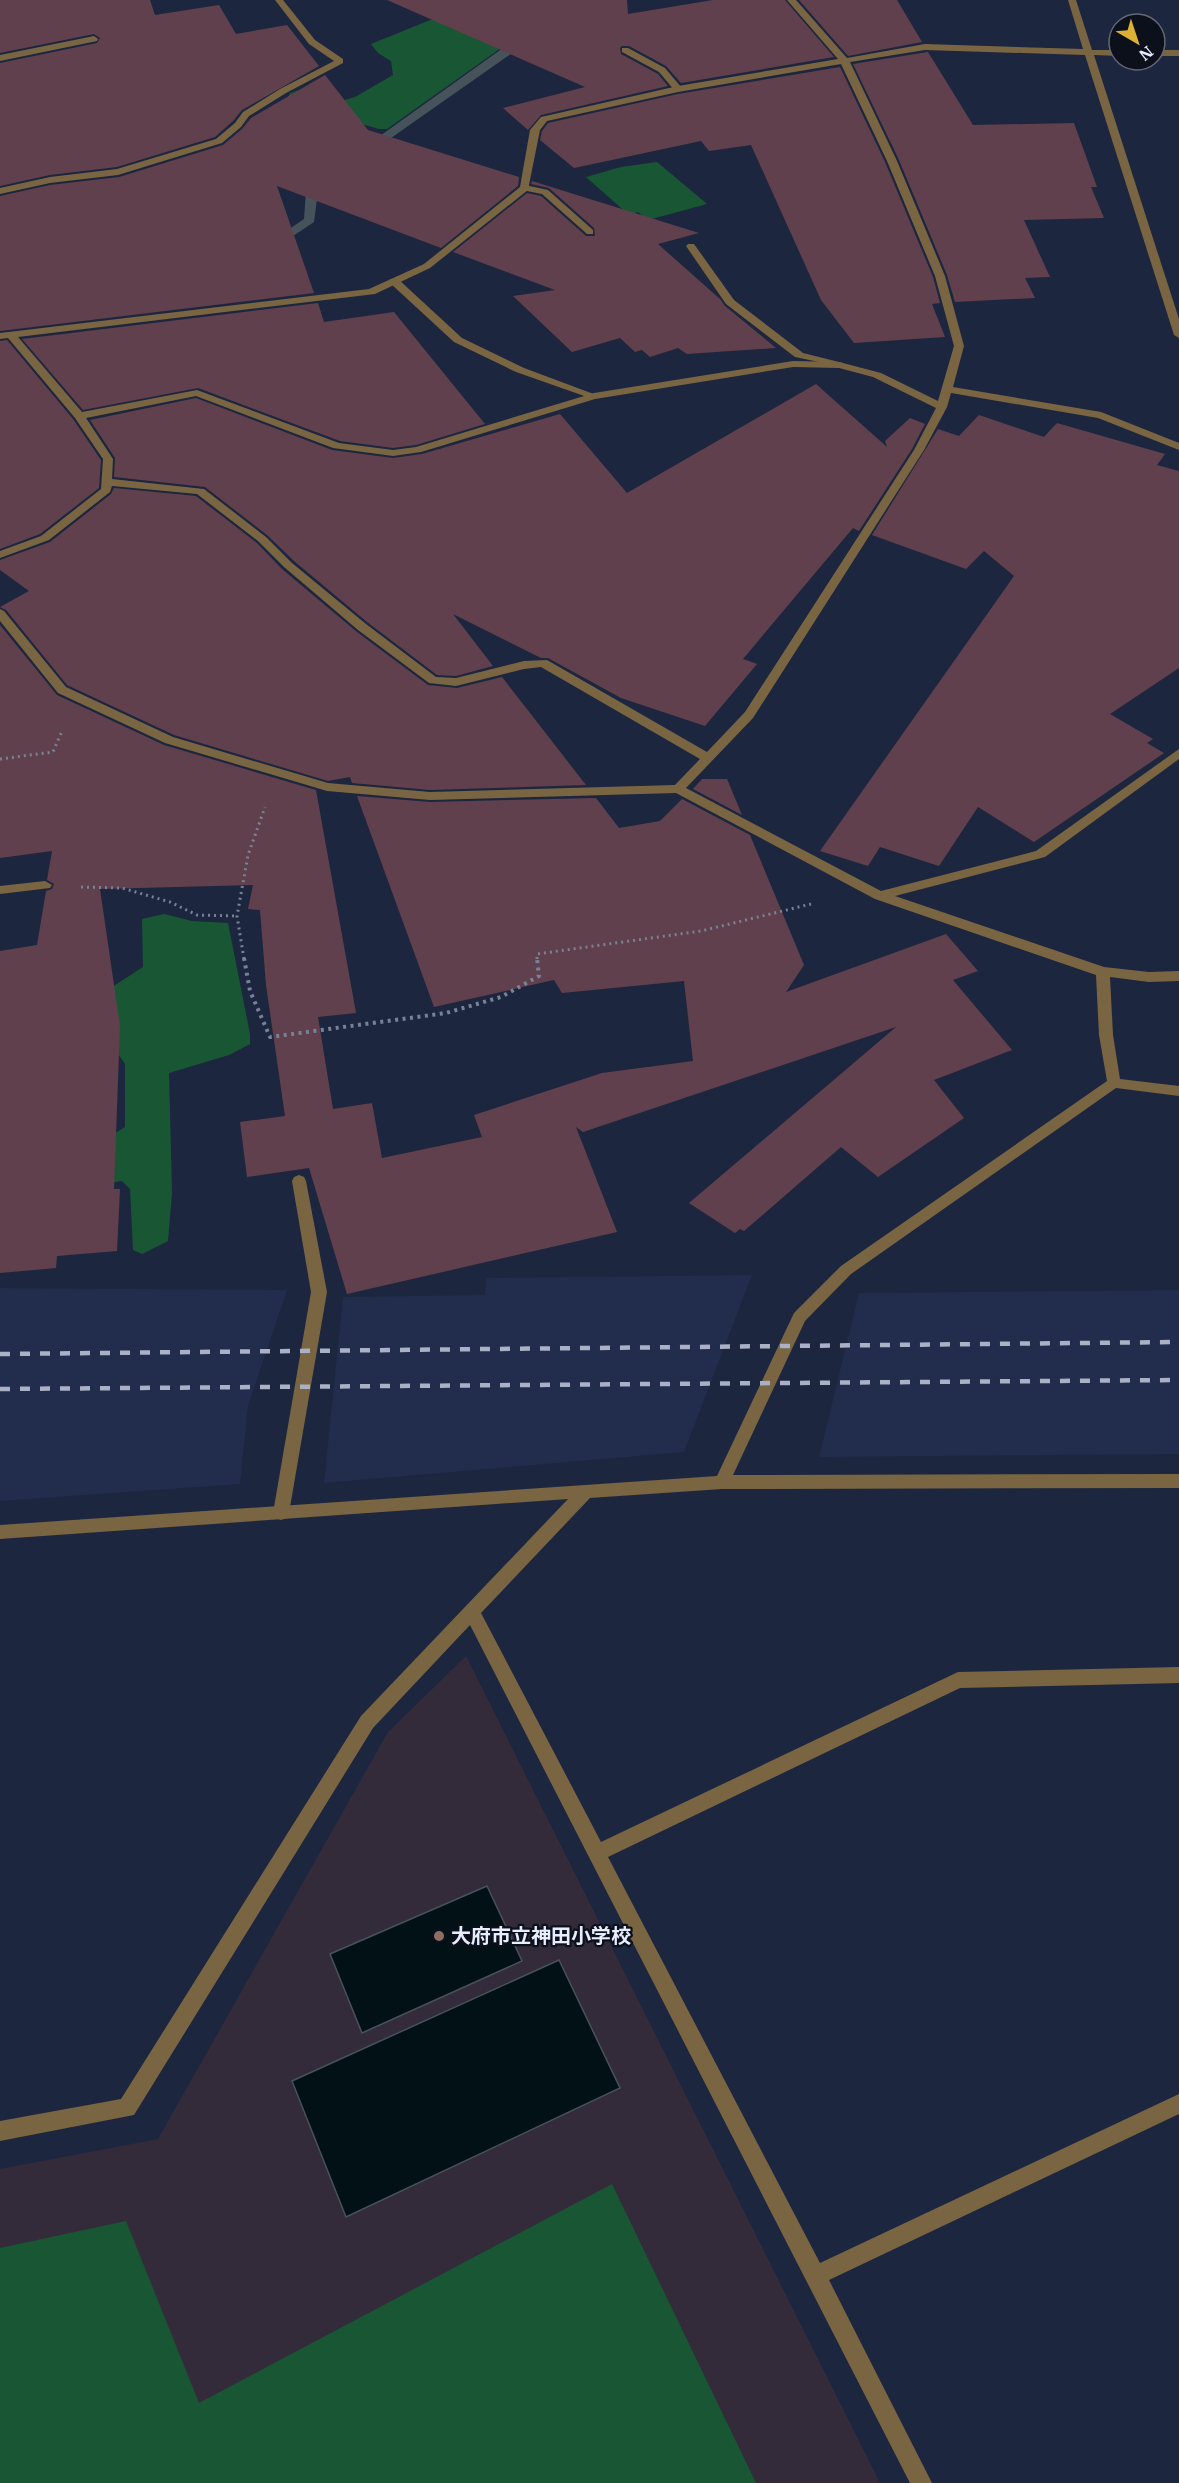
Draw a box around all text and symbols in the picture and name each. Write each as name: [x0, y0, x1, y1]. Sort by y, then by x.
north arrow: [1107, 12, 1167, 72]
text: N: [1135, 42, 1158, 65]
place label: 大府市立神田小学校: [451, 1922, 631, 1949]
marker: 大府市立神田小学校: [432, 1929, 446, 1943]

